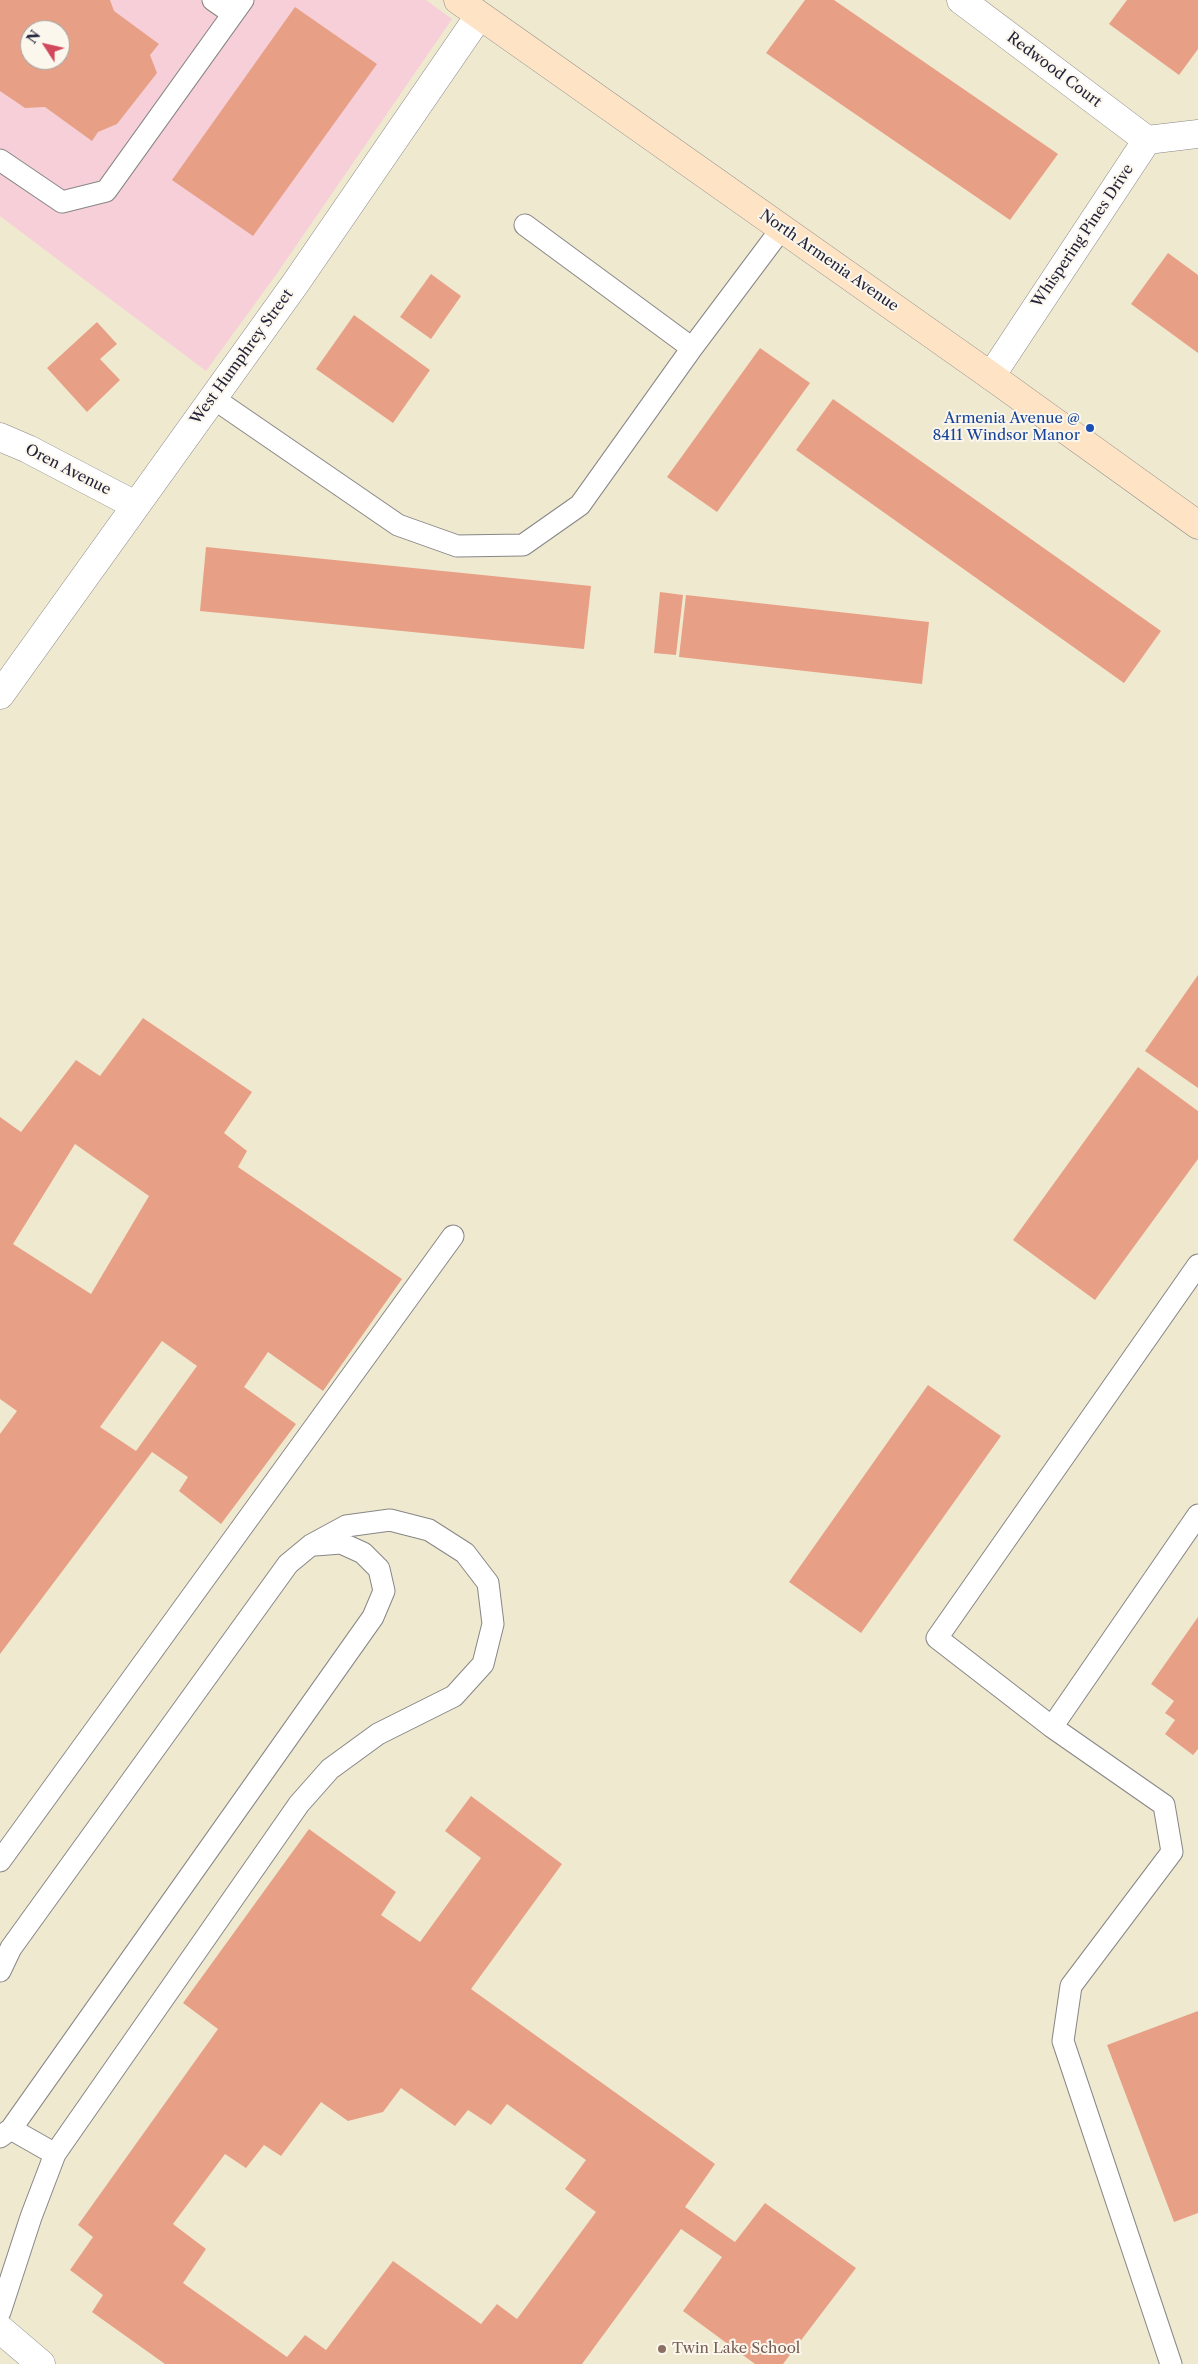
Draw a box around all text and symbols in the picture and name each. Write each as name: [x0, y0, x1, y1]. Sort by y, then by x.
north arrow: [20, 20, 70, 70]
text: N: [23, 27, 44, 47]
street label: Redwood Court: [1003, 29, 1105, 111]
street label: Whispering Pines Drive: [1028, 161, 1138, 311]
street label: North Armenia Avenue: [756, 206, 902, 316]
street label: West Humphrey Street: [187, 286, 297, 428]
place label: Armenia Avenue @ 8411 Windsor Manor: [932, 410, 1080, 445]
marker: Armenia Avenue @ 8411 Windsor Manor: [1084, 422, 1096, 434]
street label: Oren Avenue: [22, 441, 114, 499]
place label: Twin Lake School: [672, 2340, 800, 2358]
marker: Twin Lake School: [656, 2343, 668, 2355]

